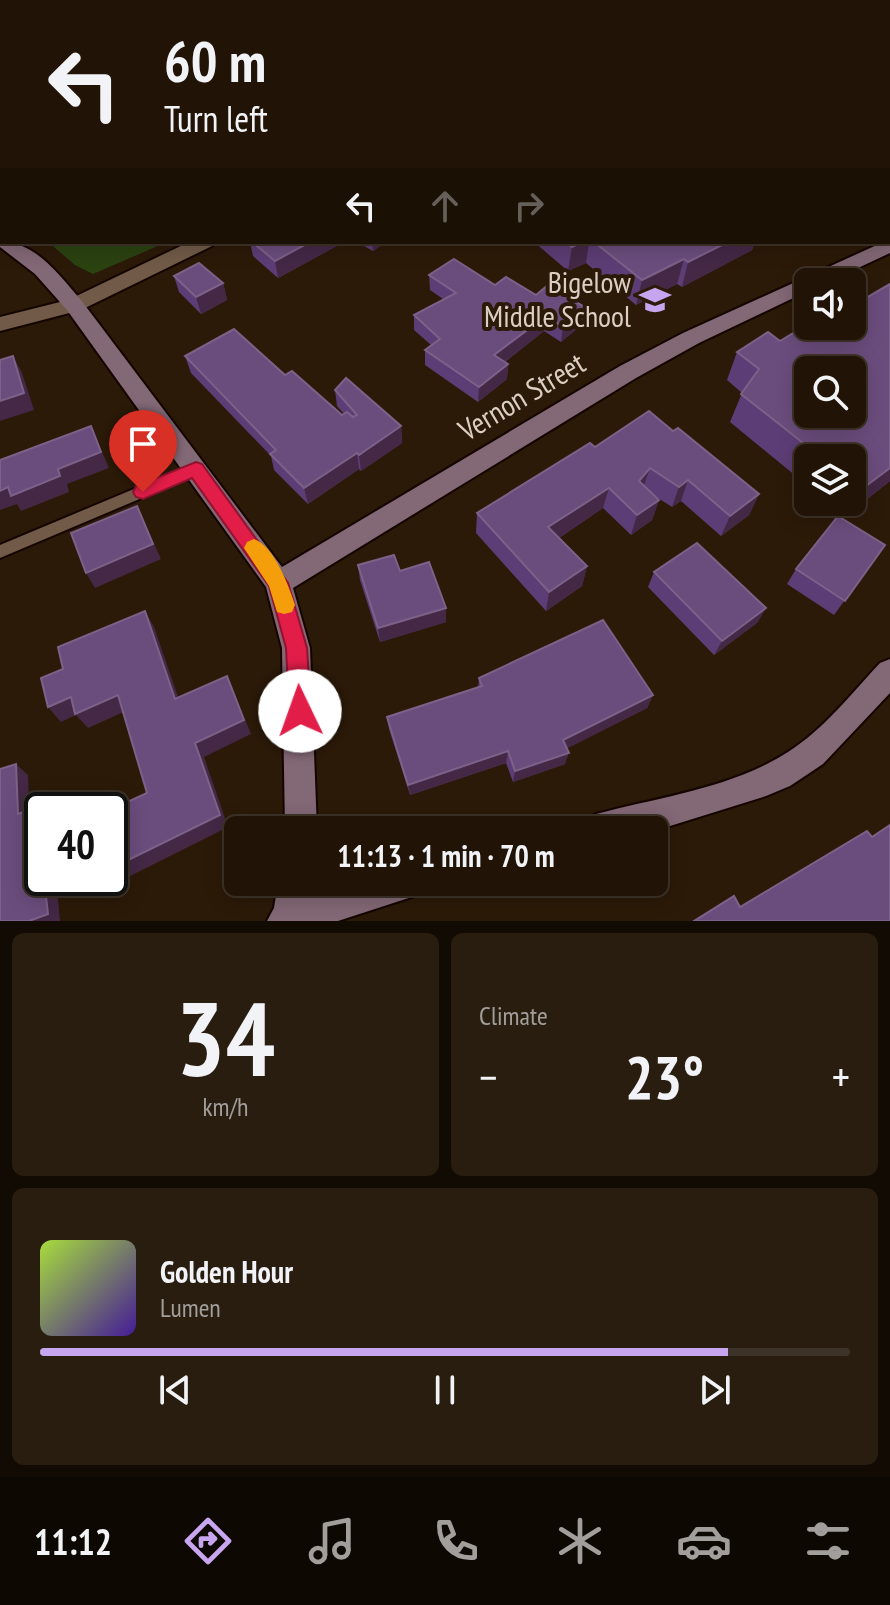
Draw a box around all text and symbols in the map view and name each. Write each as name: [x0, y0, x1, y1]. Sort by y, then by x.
text: 60 m: [164, 25, 266, 97]
icon: left: [32, 32, 136, 136]
text: Turn left: [164, 95, 268, 142]
icon: left: [339, 184, 383, 228]
icon: ahead: [423, 184, 467, 228]
icon: right: [507, 184, 551, 228]
place label: Bigelow Middle School: [484, 262, 631, 335]
map controls: [794, 268, 866, 516]
button: sound: [794, 268, 866, 340]
school or university icon: Bigelow Middle School: [638, 283, 672, 317]
street label: Vernon Street: [450, 342, 592, 449]
button: search: [794, 356, 866, 428]
pin: [109, 410, 177, 492]
icon: arrive: [121, 422, 165, 466]
button: layers: [794, 444, 866, 516]
position arrow: [258, 669, 342, 753]
speed limit sign: 40: [24, 792, 128, 896]
text: 11:13 · 1 min · 70 m: [337, 836, 555, 875]
text: 34: [176, 970, 275, 1105]
text: Climate: [479, 999, 548, 1032]
text: 23°: [625, 1038, 704, 1116]
text: −: [479, 1048, 497, 1105]
text: +: [832, 1048, 850, 1105]
text: km/h: [202, 1090, 249, 1123]
text: Golden Hour: [160, 1252, 293, 1291]
text: Lumen: [160, 1291, 221, 1324]
icon: previous: [153, 1368, 197, 1412]
icon: pause: [423, 1368, 467, 1412]
icon: next: [693, 1368, 737, 1412]
icon: directions: [180, 1513, 236, 1569]
icon: music: [304, 1513, 360, 1569]
icon: phone: [428, 1513, 484, 1569]
icon: climate: [552, 1513, 608, 1569]
icon: car: [676, 1513, 732, 1569]
icon: filters: [800, 1513, 856, 1569]
text: 11:12: [34, 1518, 112, 1565]

